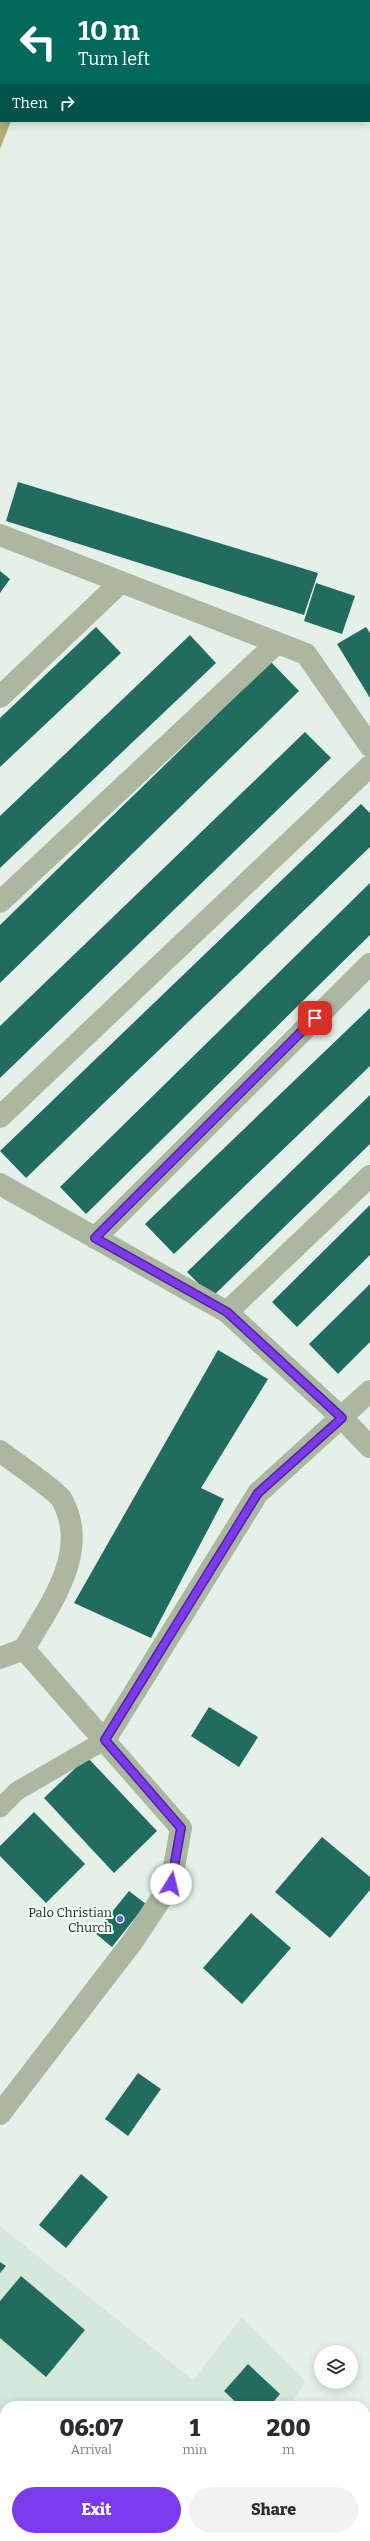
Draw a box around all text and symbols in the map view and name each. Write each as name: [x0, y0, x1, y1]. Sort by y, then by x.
text: 10 m: [78, 14, 140, 47]
icon: left: [12, 16, 64, 68]
text: Turn left: [78, 48, 150, 70]
icon: right: [56, 92, 78, 114]
text: Then: [12, 94, 48, 112]
pin: [298, 1001, 332, 1035]
icon: arrive: [304, 1007, 326, 1029]
position arrow: [150, 1863, 192, 1905]
place label: Palo Christian Church: [28, 1905, 113, 1935]
marker: Palo Christian Church: [115, 1914, 125, 1924]
map controls: [314, 2345, 358, 2389]
button: layers: [314, 2345, 358, 2389]
text: 06:07: [59, 2414, 123, 2442]
text: 1: [190, 2414, 200, 2442]
text: 200: [267, 2414, 311, 2442]
text: Arrival: [71, 2442, 112, 2457]
text: min: [183, 2442, 207, 2457]
text: m: [282, 2442, 295, 2457]
button: Exit: [12, 2487, 181, 2533]
button: Share: [189, 2487, 358, 2533]

